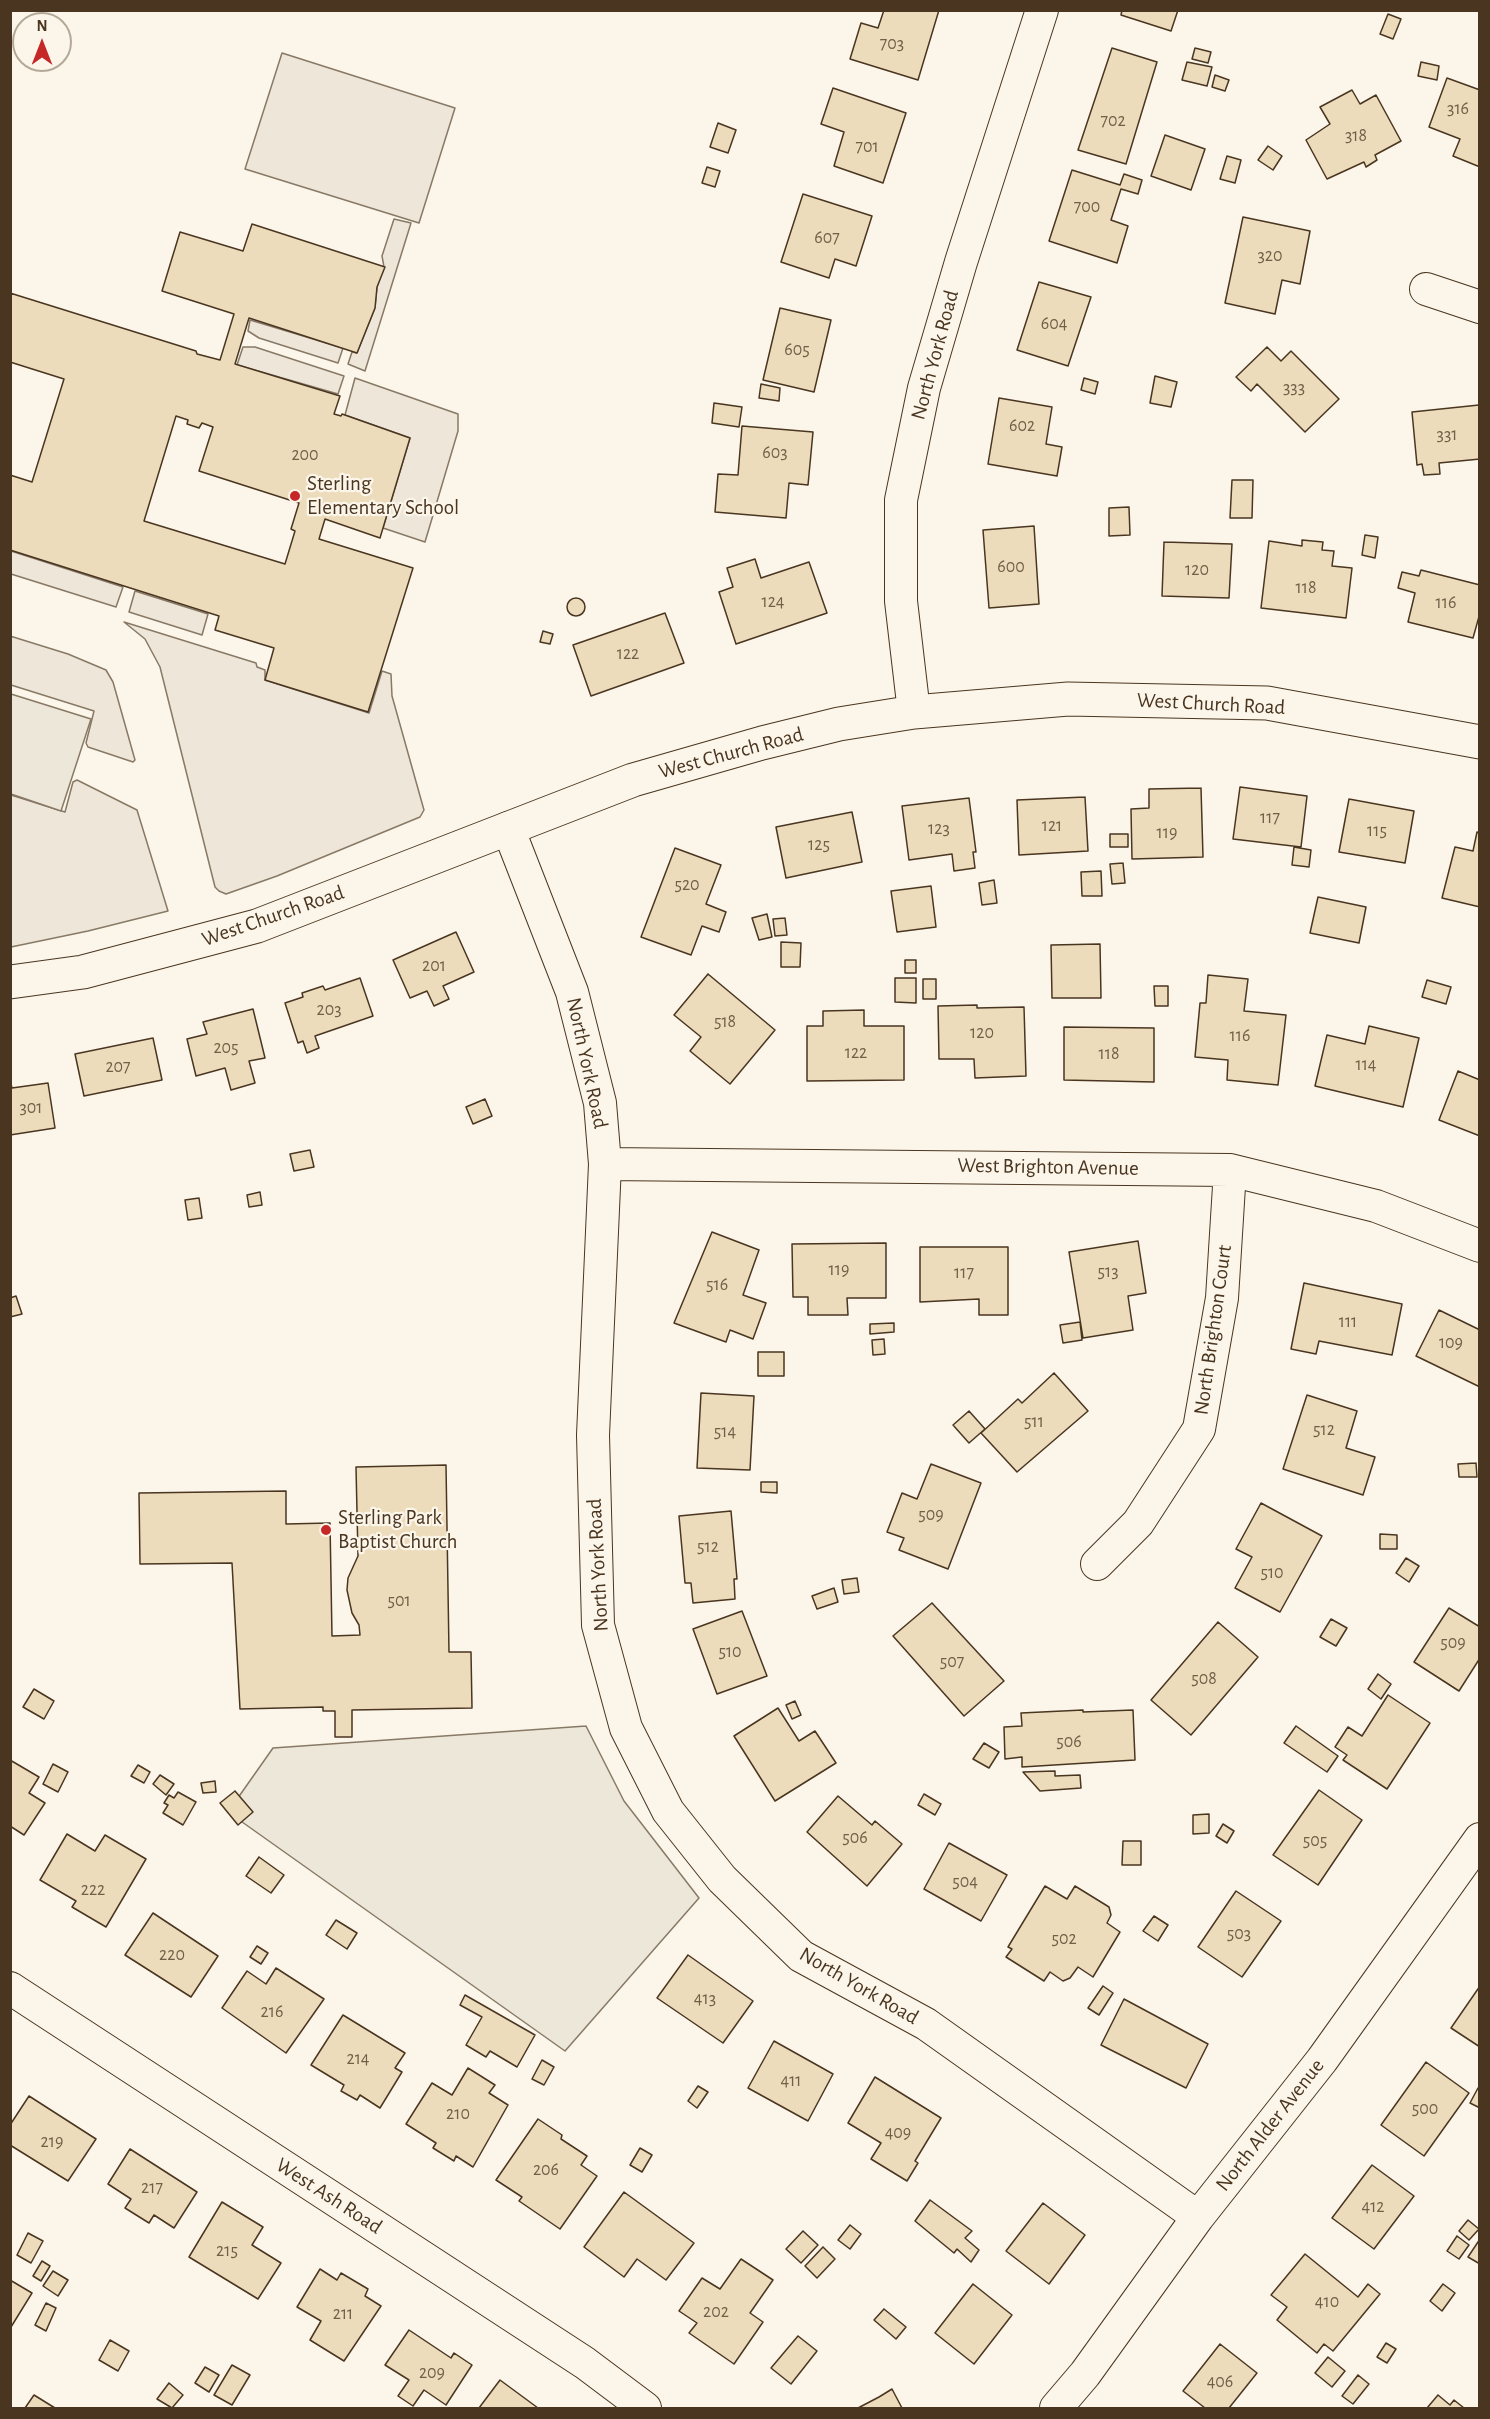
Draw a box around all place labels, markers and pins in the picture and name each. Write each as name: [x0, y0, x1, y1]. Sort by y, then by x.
place label: Sterling Elementary School: [307, 471, 459, 521]
marker: Sterling Elementary School: [288, 489, 302, 503]
place label: Sterling Park Baptist Church: [338, 1505, 457, 1555]
marker: Sterling Park Baptist Church: [319, 1523, 333, 1537]

